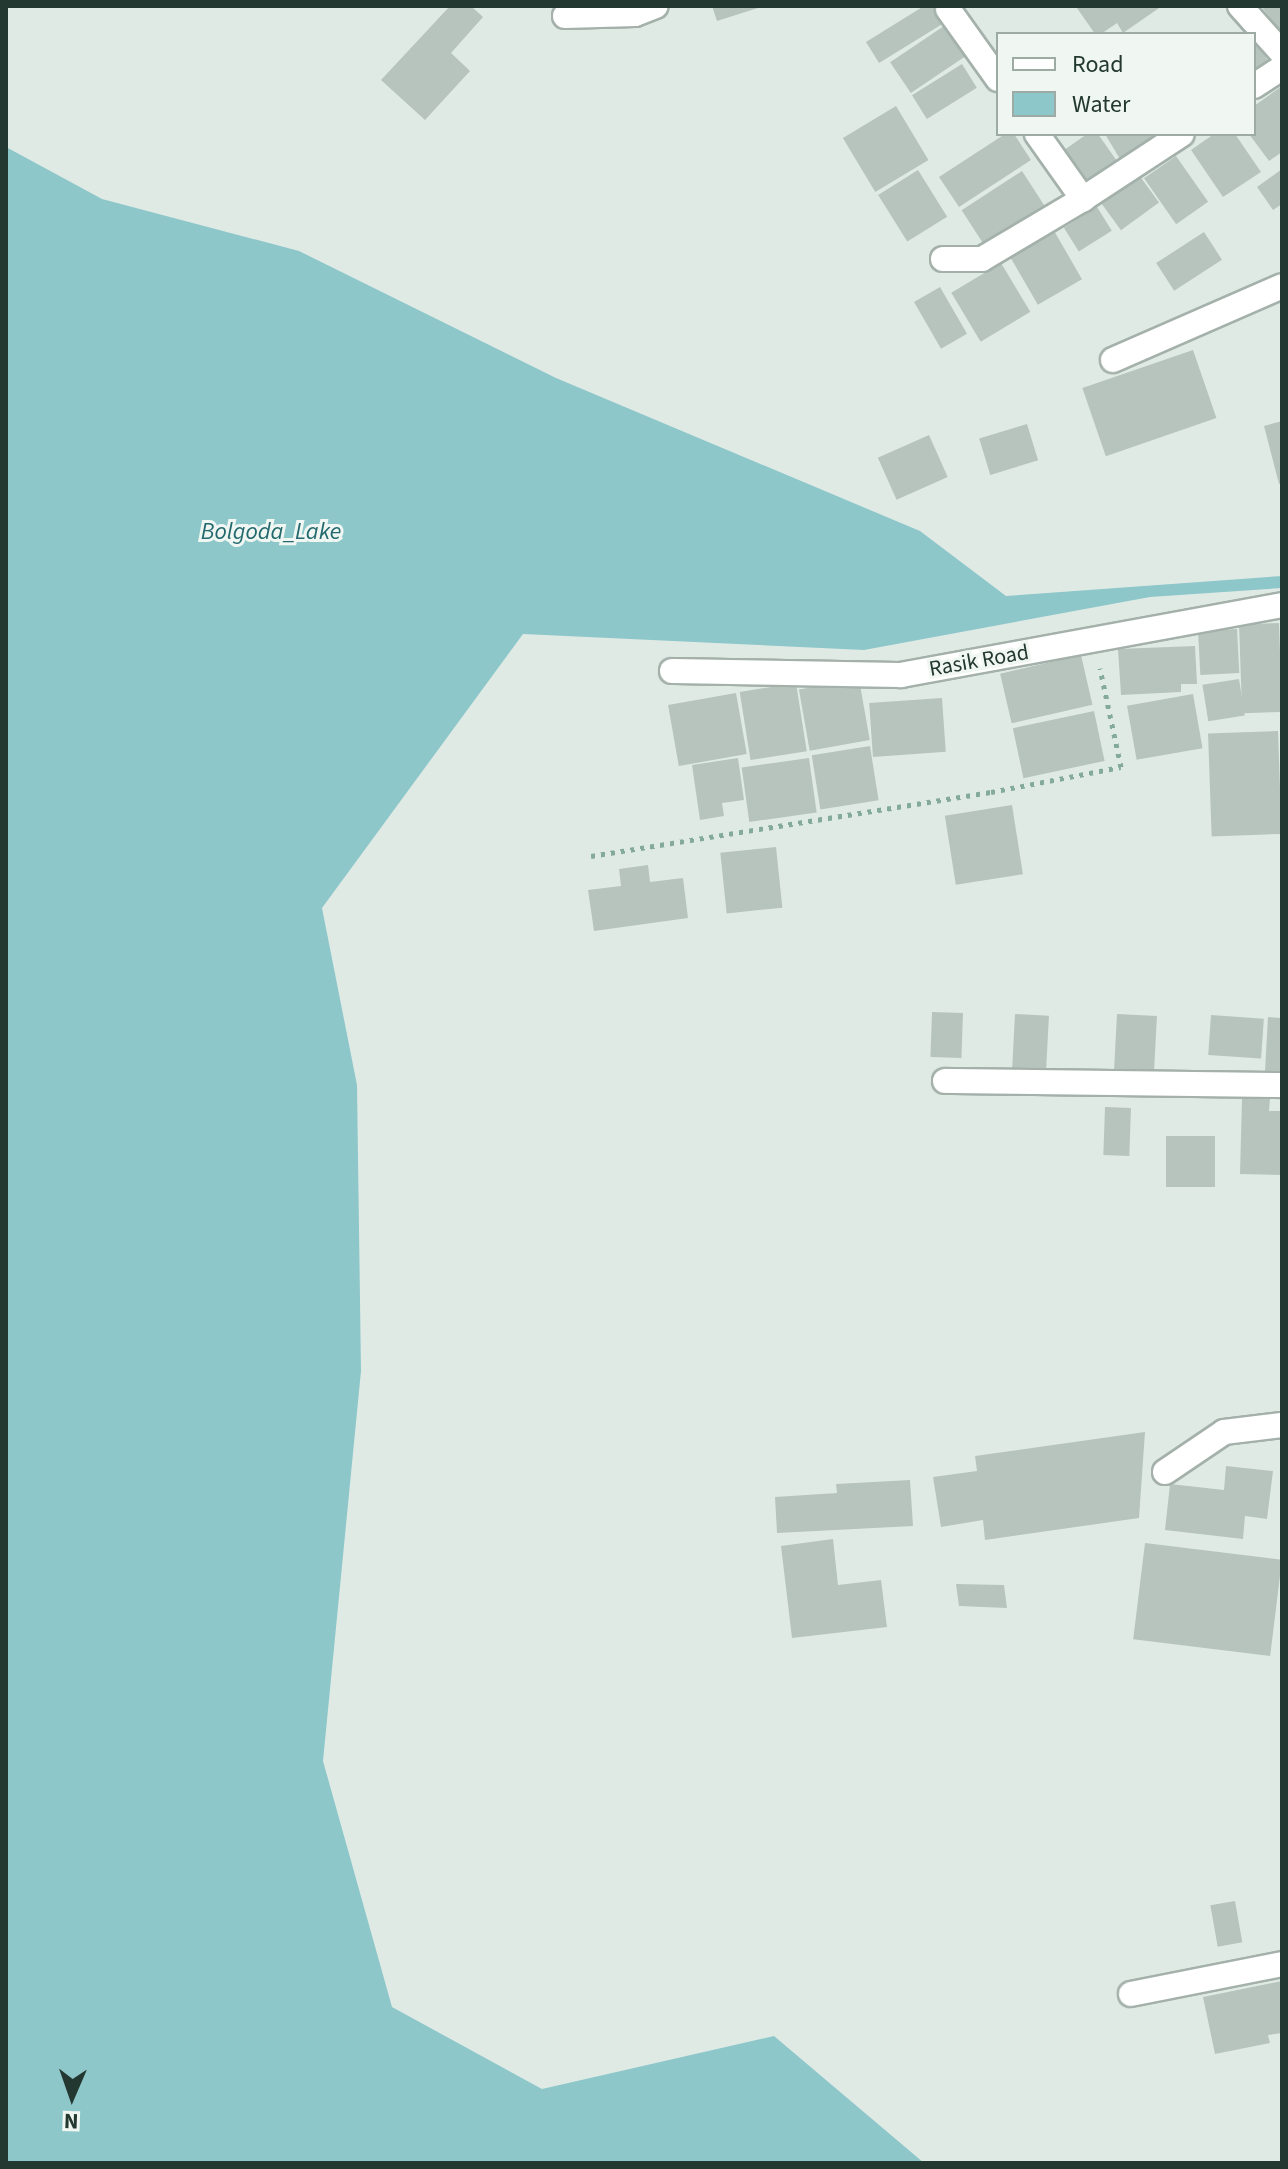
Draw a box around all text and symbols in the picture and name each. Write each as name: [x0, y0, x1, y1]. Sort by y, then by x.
legend: [996, 32, 1256, 136]
text: Road: [1072, 47, 1124, 82]
text: Water: [1072, 87, 1130, 122]
water label: Bolgoda_Lake: [201, 518, 341, 546]
street label: Rasik Road: [927, 639, 1031, 683]
north arrow: [32, 2057, 112, 2137]
text: N: [63, 2105, 79, 2137]

